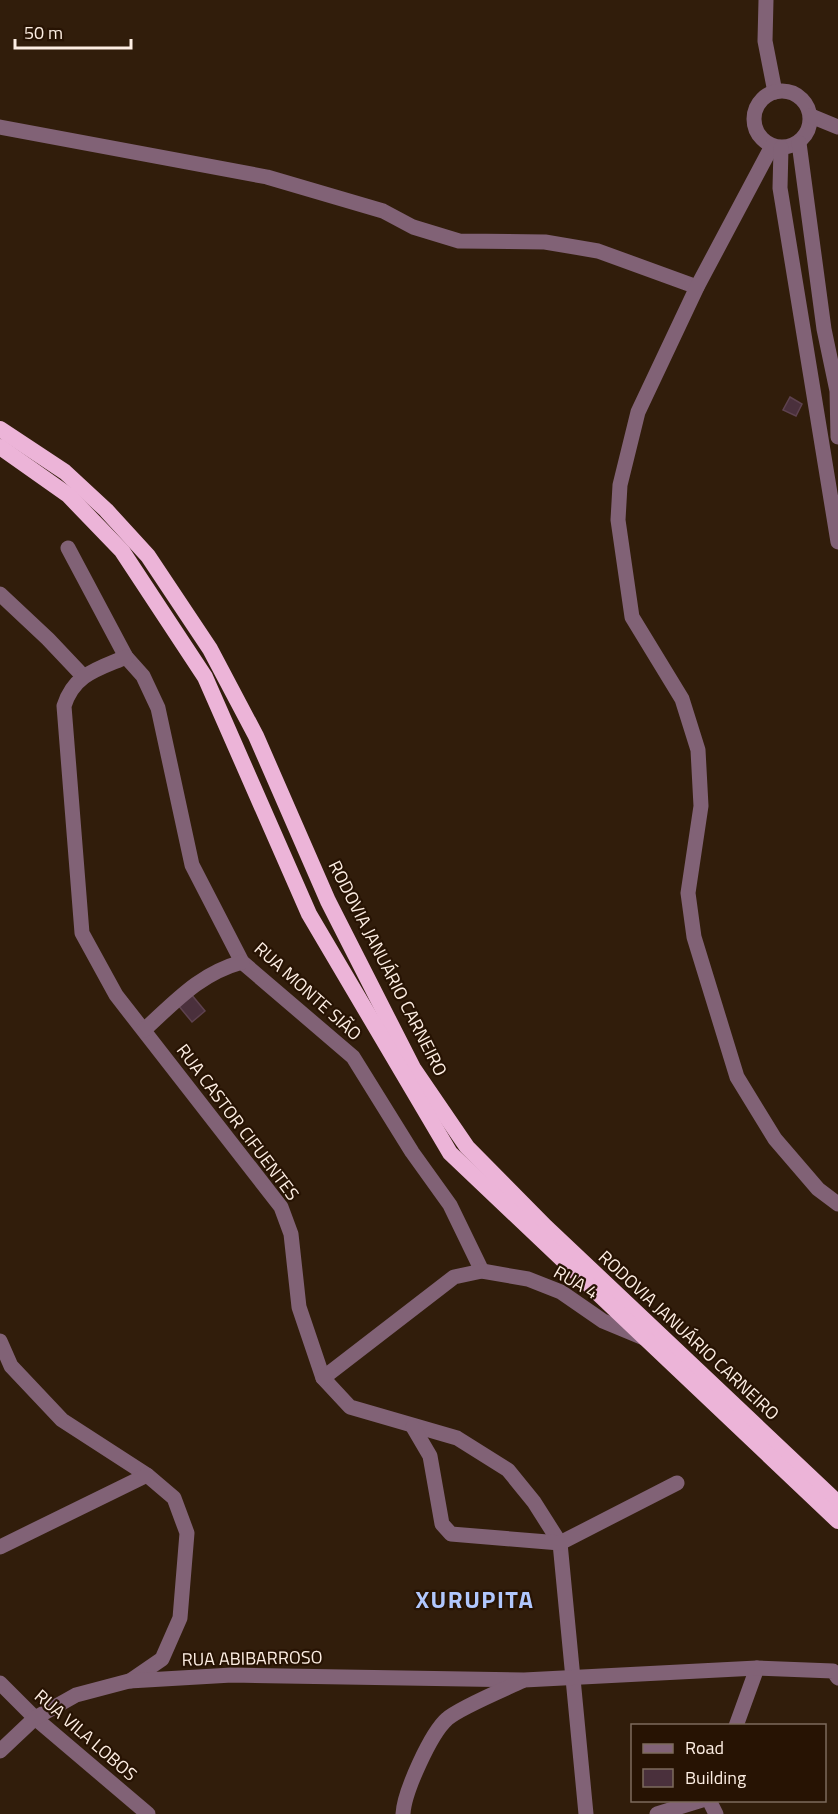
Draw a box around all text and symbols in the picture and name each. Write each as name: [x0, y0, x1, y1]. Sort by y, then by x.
scale bar: [15, 12, 130, 50]
text: 50 m: [24, 19, 63, 46]
street label: RODOVIA JANUÁRIO CARNEIRO: [322, 856, 454, 1080]
street label: RUA MONTE SIÃO: [248, 935, 368, 1047]
street label: RUA CASTOR CIFUENTES: [170, 1038, 306, 1206]
street label: RODOVIA JANUÁRIO CARNEIRO: [593, 1244, 785, 1426]
street label: RUA 4: [549, 1258, 603, 1306]
district label: XURUPITA: [415, 1581, 535, 1617]
street label: RUA ABIBARROSO: [181, 1643, 323, 1673]
street label: RUA VILA LOBOS: [29, 1683, 143, 1787]
legend: [631, 1724, 826, 1802]
text: Road: [685, 1734, 724, 1761]
text: Building: [685, 1764, 746, 1791]

